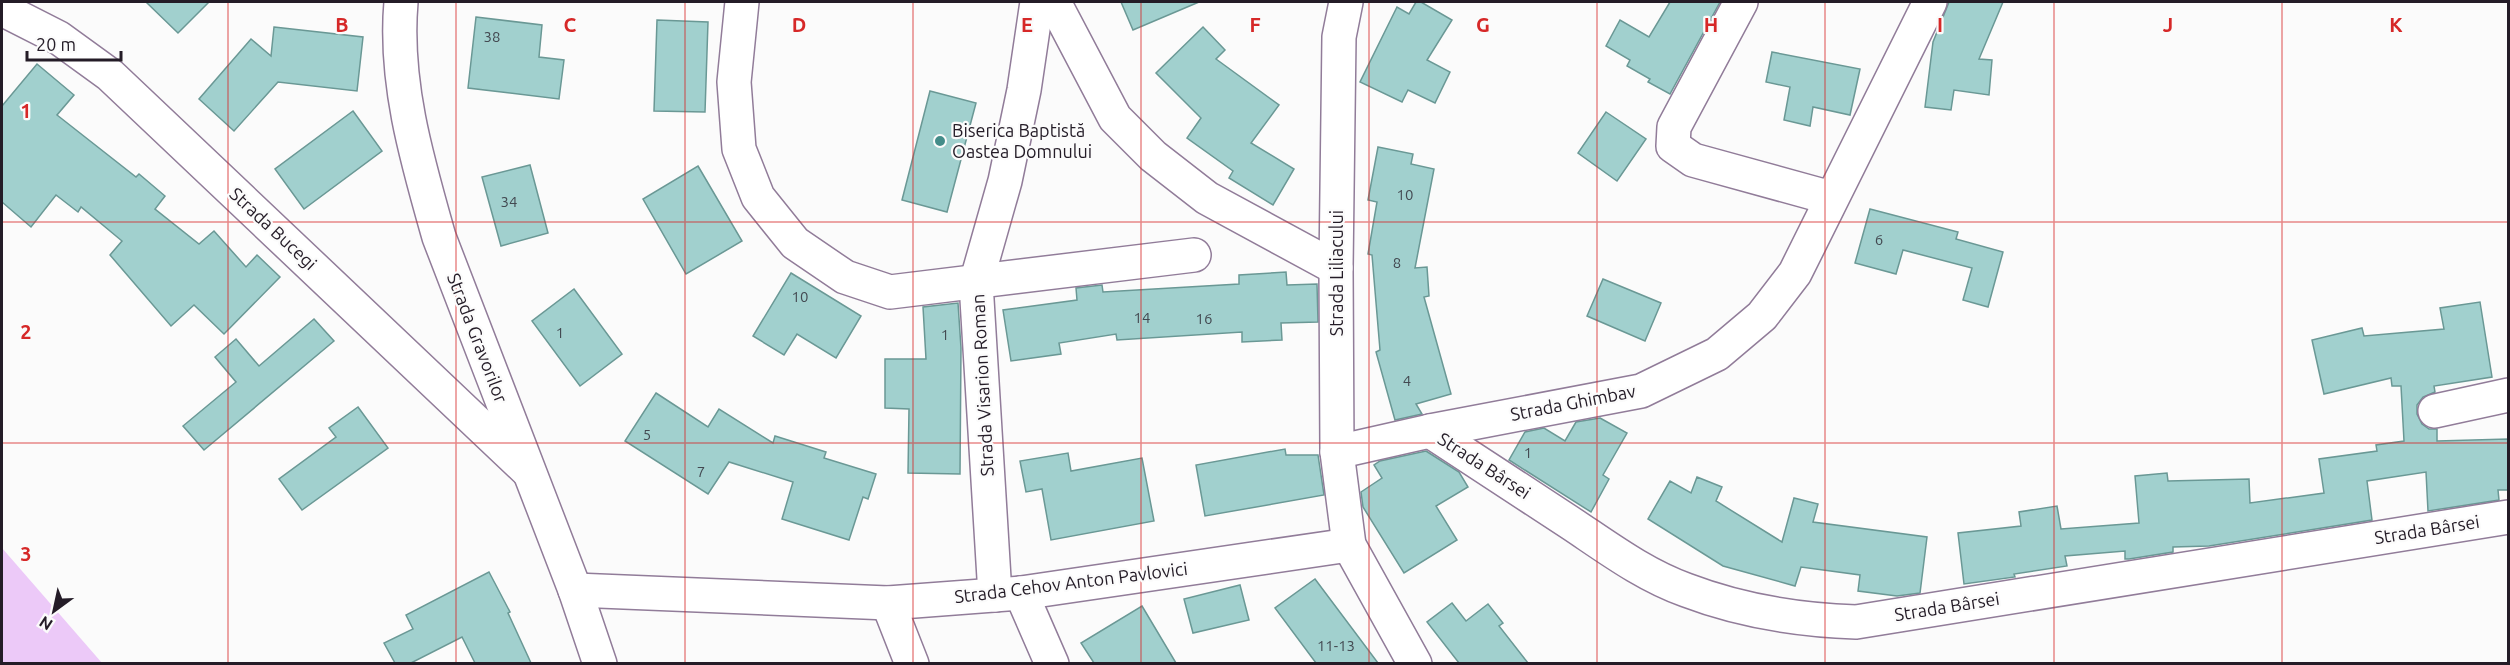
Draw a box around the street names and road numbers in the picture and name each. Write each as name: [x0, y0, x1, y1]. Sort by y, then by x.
street label: Strada Bucegi: [226, 183, 321, 273]
street label: Strada Liliacului: [1326, 210, 1346, 336]
street label: Strada Gravorilor: [444, 270, 512, 405]
street label: Strada Visarion Roman: [967, 293, 997, 477]
street label: Strada Ghimbav: [1508, 380, 1637, 424]
street label: Strada Bârsei: [1435, 428, 1534, 502]
street label: Strada Bârsei: [2373, 511, 2481, 547]
street label: Strada Cehov Anton Pavlovici: [953, 558, 1189, 606]
street label: Strada Bârsei: [1893, 588, 2001, 624]

